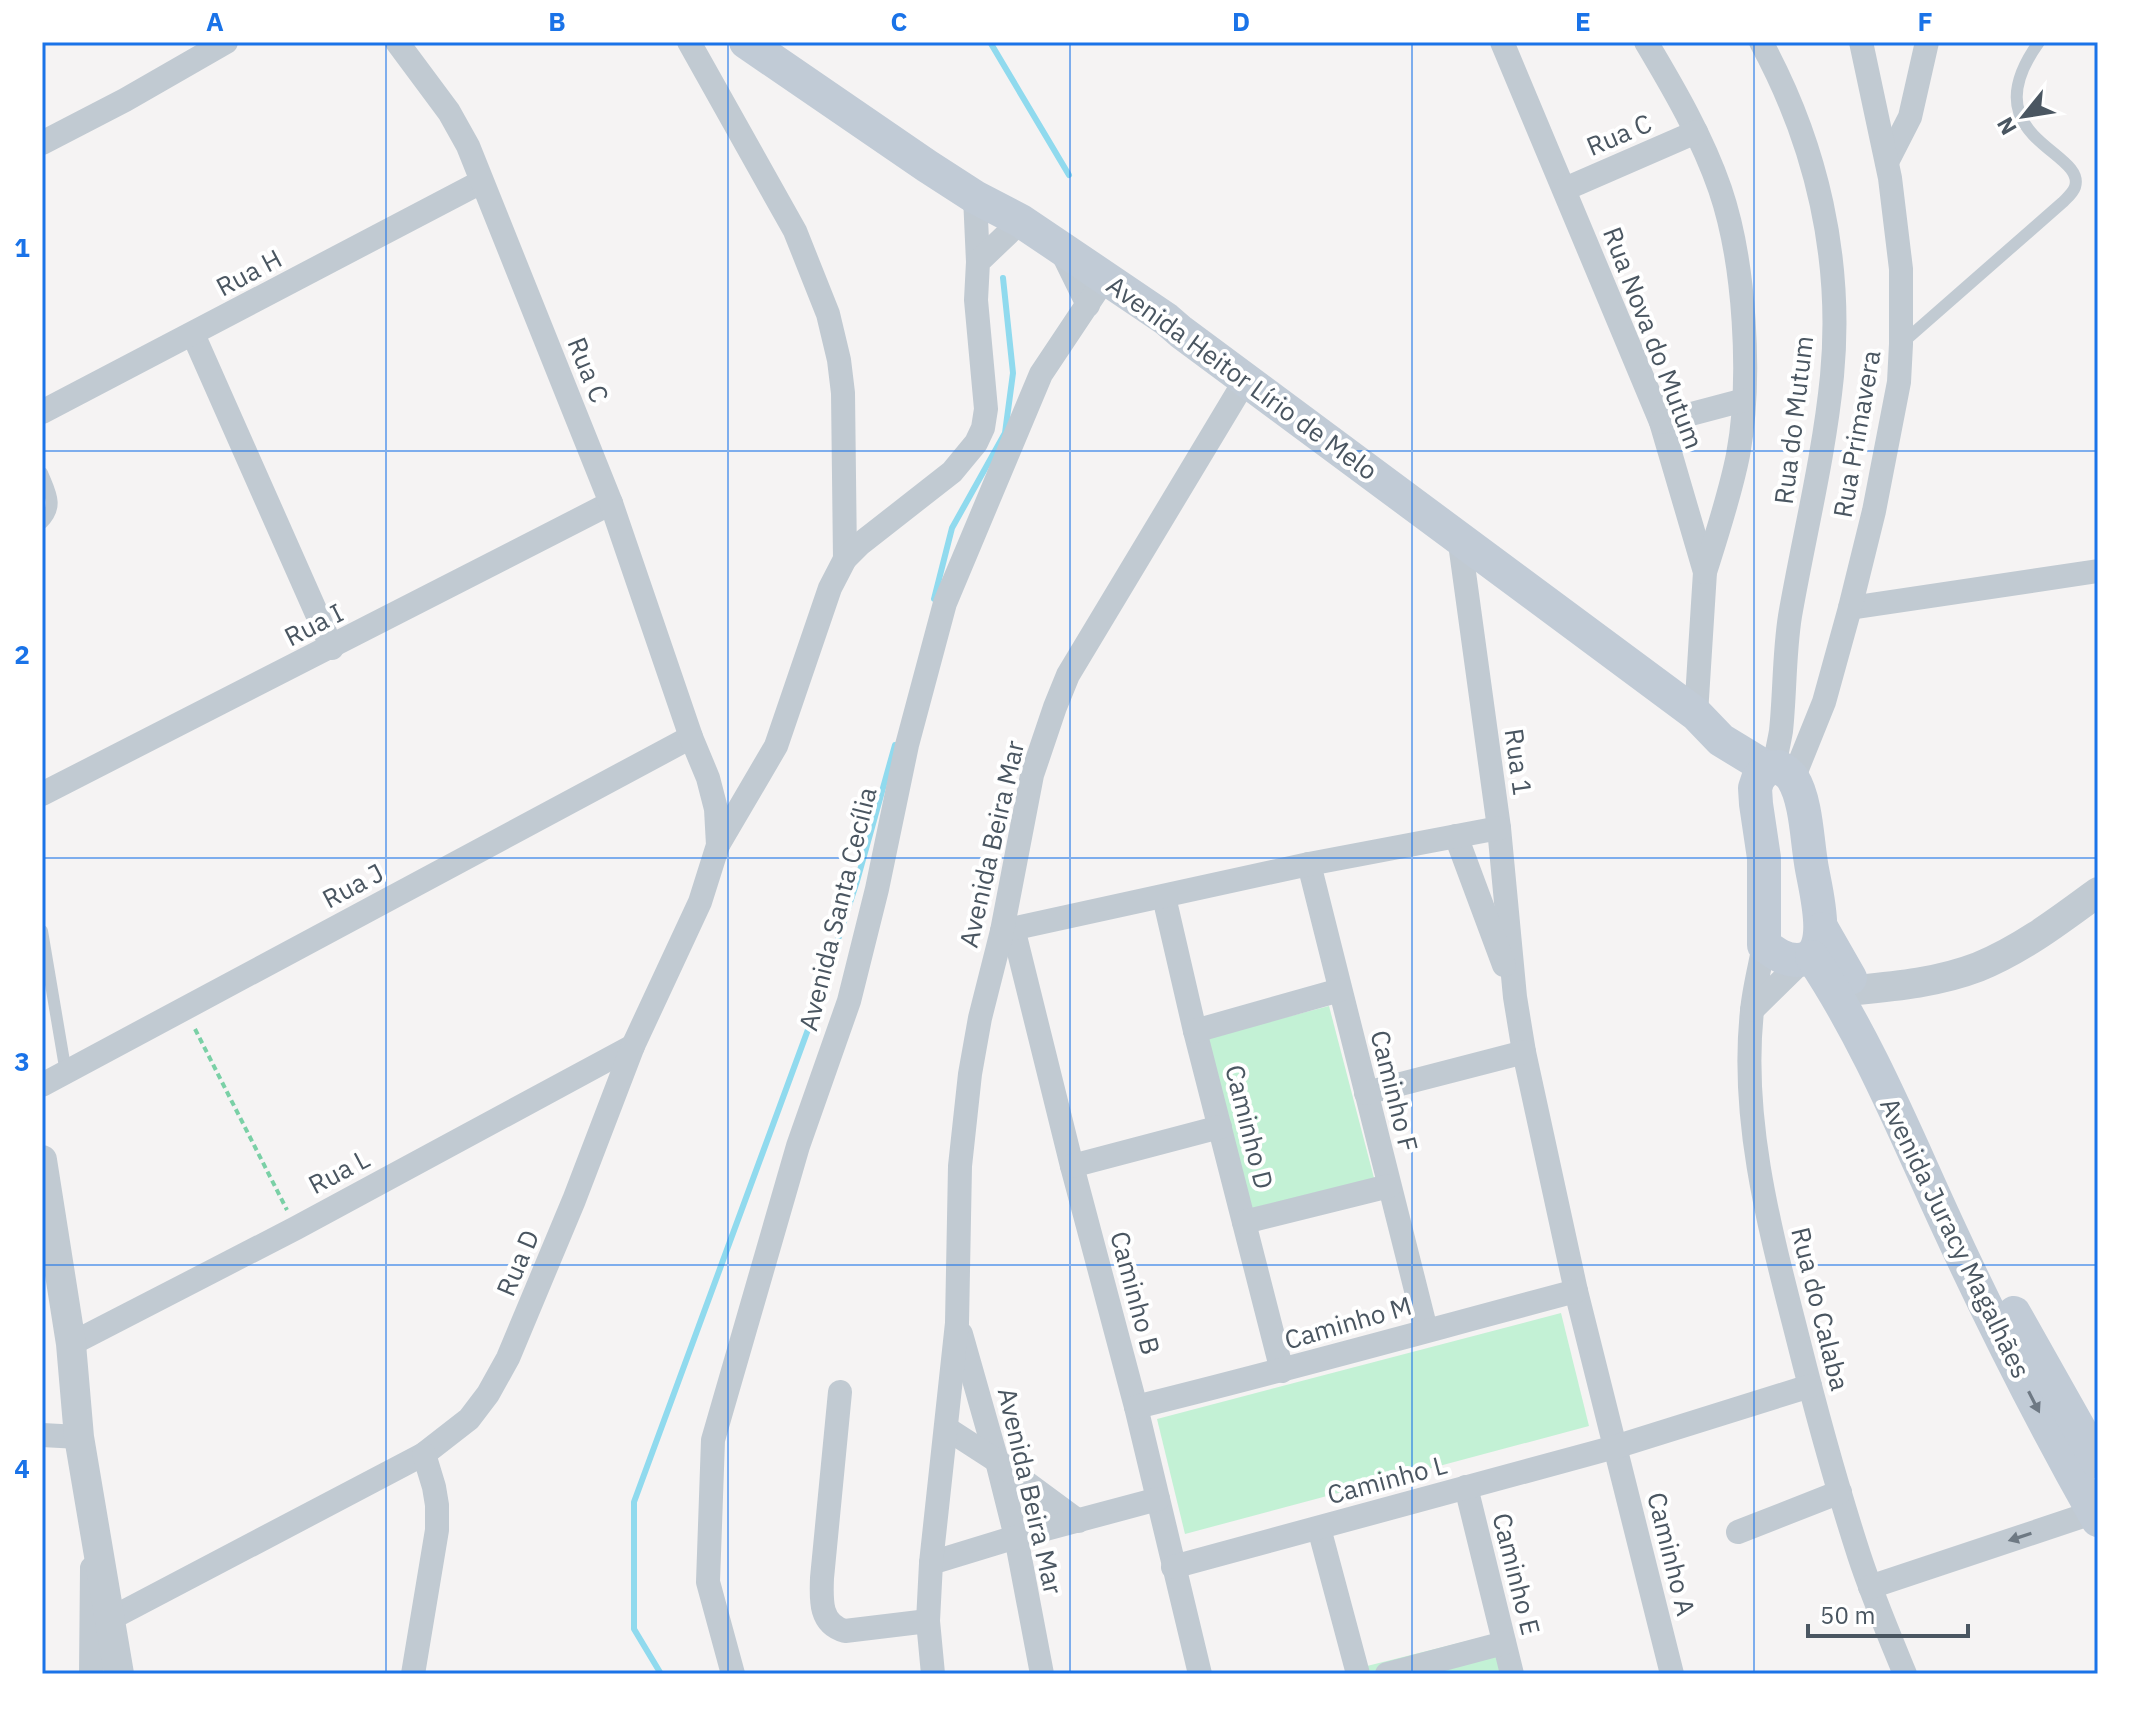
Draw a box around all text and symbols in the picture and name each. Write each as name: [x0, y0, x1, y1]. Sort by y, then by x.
text: A: [206, 4, 224, 38]
text: B: [548, 4, 566, 38]
text: C: [891, 4, 908, 38]
text: D: [1232, 4, 1250, 38]
text: E: [1575, 4, 1591, 38]
text: F: [1917, 4, 1933, 38]
north arrow: [1984, 76, 2064, 156]
street label: Rua C: [1581, 105, 1656, 163]
text: N: [1990, 112, 2023, 140]
street label: Rua Nova do Mutum: [1596, 222, 1712, 453]
text: 1: [14, 230, 30, 264]
street label: Rua H: [210, 241, 287, 304]
street label: Avenida Heitor Lírio de Melo: [1100, 267, 1385, 487]
street label: Rua C: [561, 332, 617, 407]
street label: Rua do Mutum: [1766, 334, 1820, 506]
street label: Rua Primavera: [1825, 347, 1887, 520]
street label: Rua I: [278, 595, 349, 653]
text: 2: [14, 637, 30, 671]
street label: Rua 1: [1497, 726, 1540, 797]
street label: Avenida Beira Mar: [951, 737, 1031, 950]
street label: Avenida Santa Cecília: [790, 783, 884, 1034]
street label: Rua J: [316, 855, 389, 915]
street label: Caminho F: [1363, 1026, 1426, 1155]
text: 3: [14, 1044, 30, 1078]
street label: Caminho D: [1218, 1061, 1282, 1192]
street label: Avenida Juracy Magalhães: [1873, 1092, 2039, 1383]
street label: Rua L: [302, 1141, 375, 1201]
street label: Rua D: [488, 1224, 546, 1301]
street label: Rua do Calaba: [1784, 1224, 1858, 1394]
street label: Caminho B: [1103, 1227, 1169, 1358]
street label: Caminho M: [1280, 1288, 1415, 1356]
street label: Avenida Beira Mar: [991, 1384, 1071, 1598]
one-way arrow: [2027, 1391, 2041, 1414]
street label: Caminho L: [1323, 1447, 1450, 1511]
text: 4: [14, 1451, 30, 1485]
street label: Caminho A: [1640, 1488, 1704, 1619]
street label: Caminho E: [1485, 1509, 1549, 1638]
one-way arrow: [2007, 1532, 2031, 1544]
scale bar: [1808, 1588, 1968, 1638]
text: 50 m: [1820, 1599, 1875, 1631]

